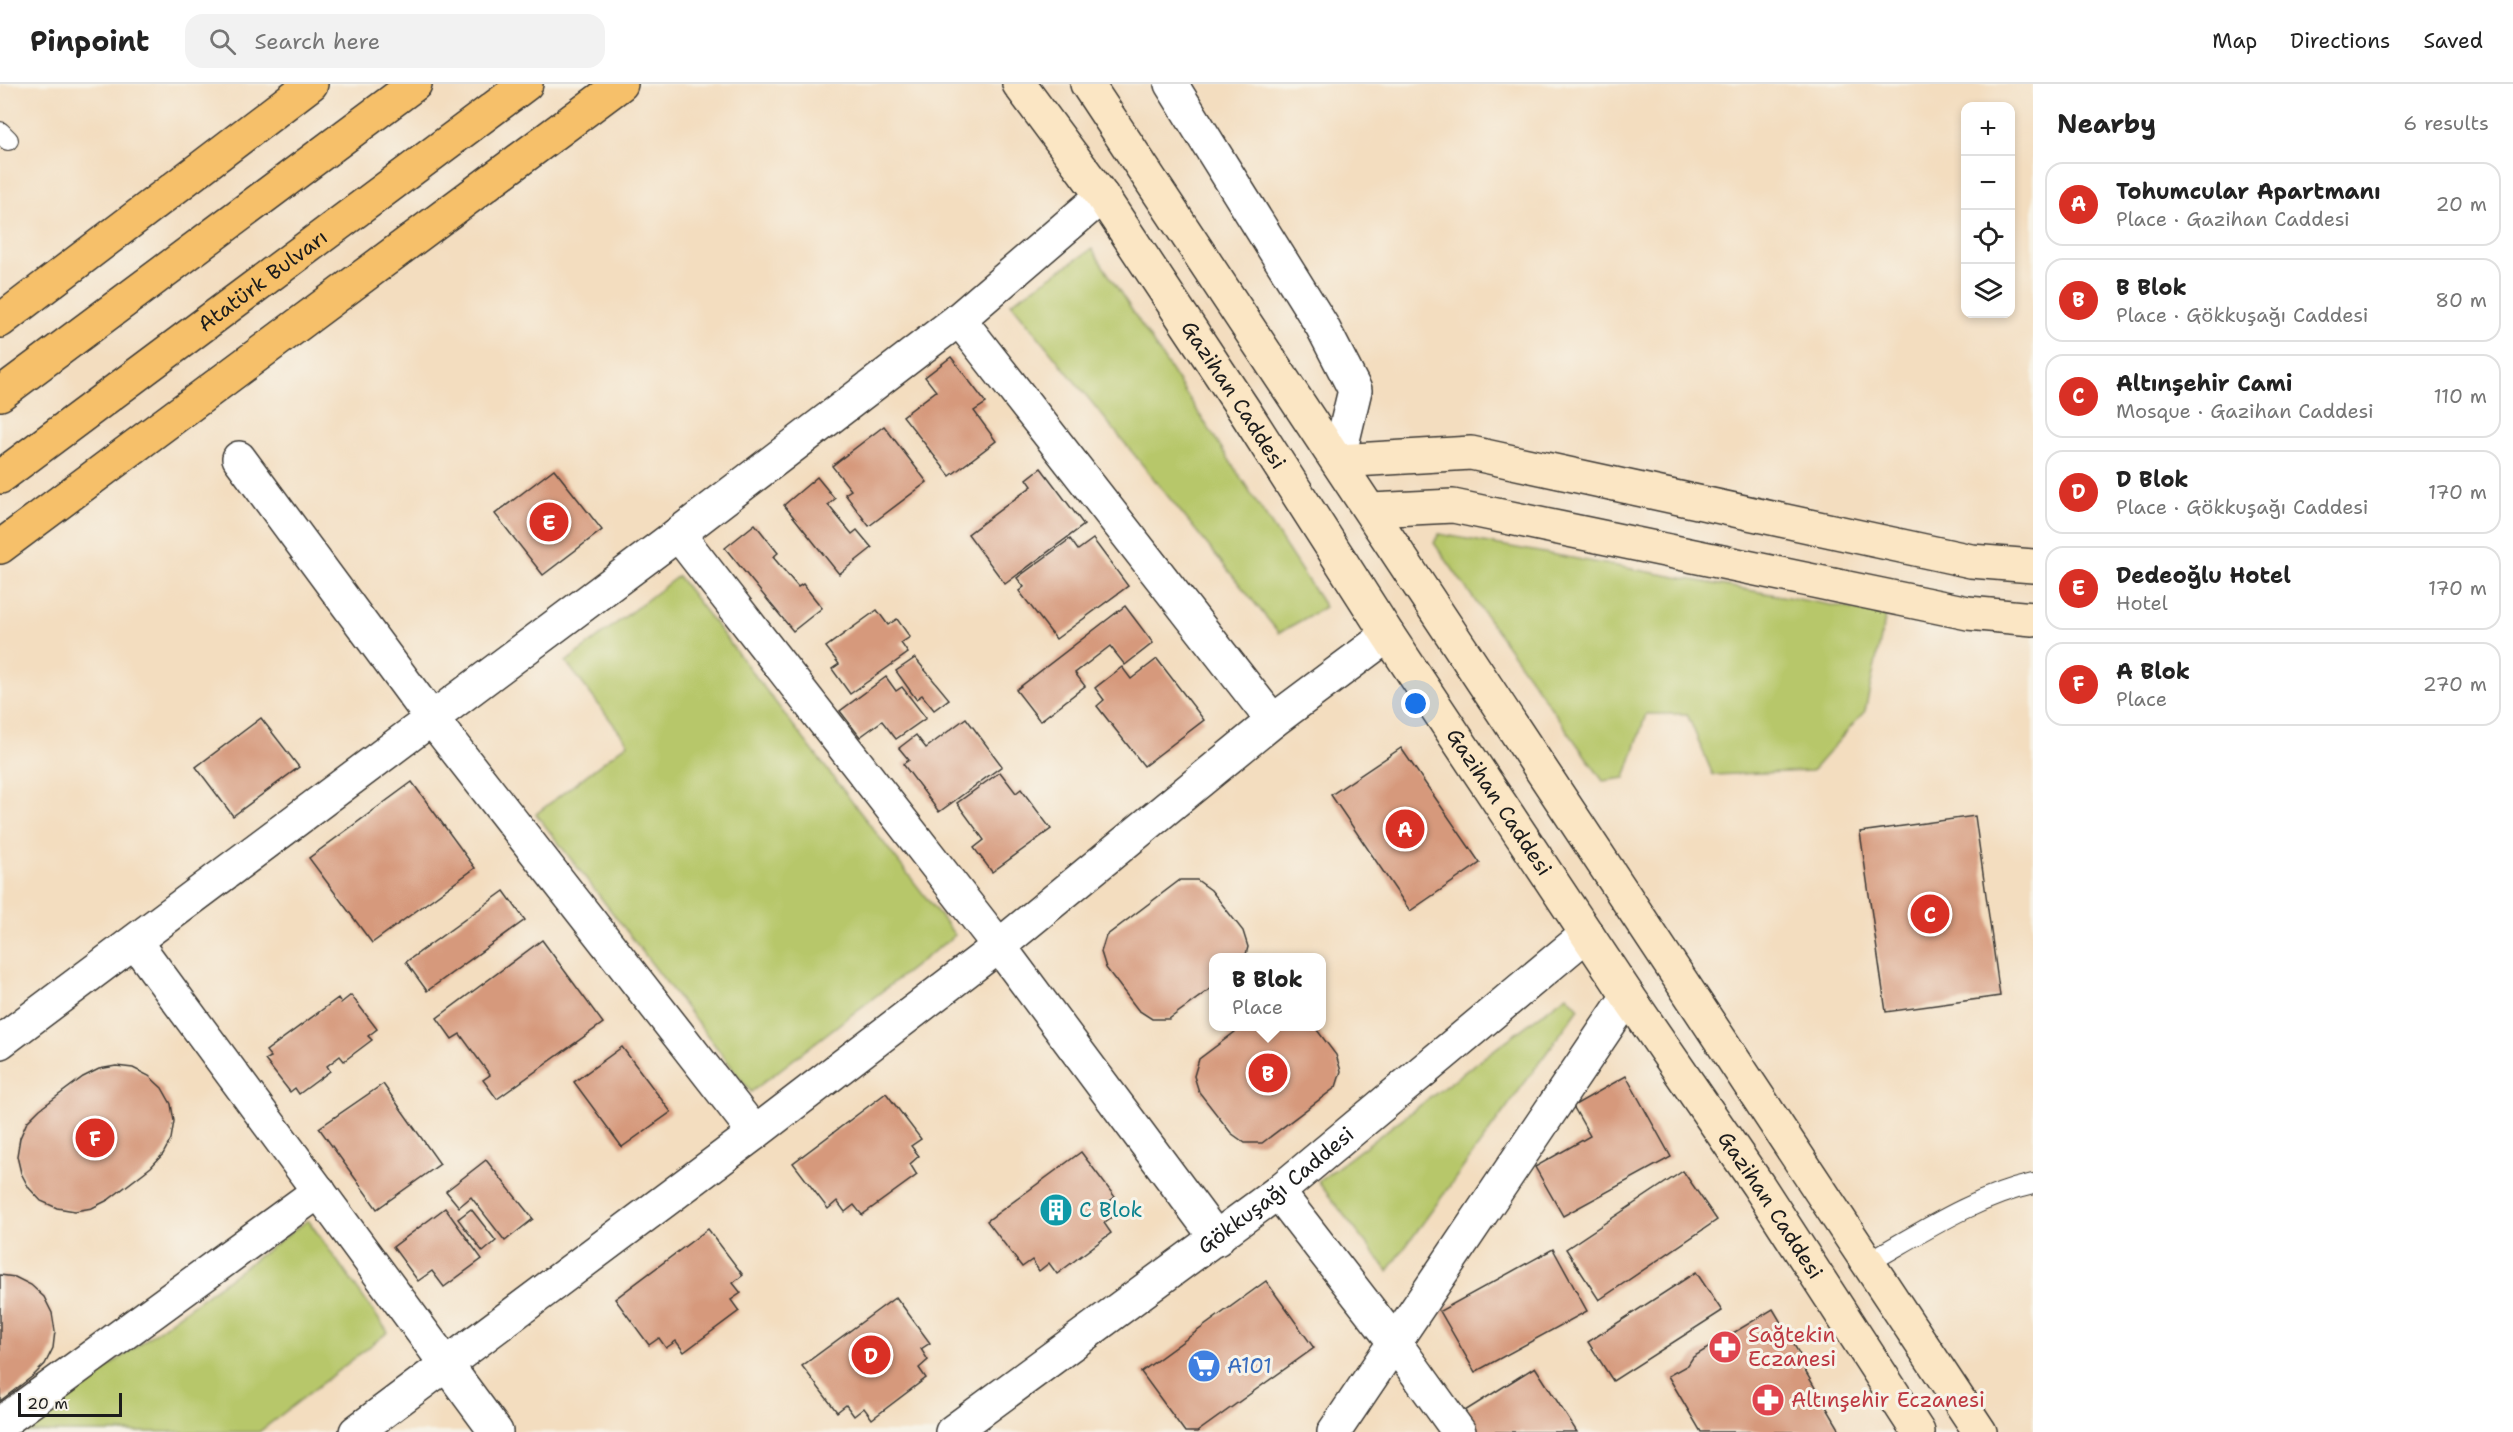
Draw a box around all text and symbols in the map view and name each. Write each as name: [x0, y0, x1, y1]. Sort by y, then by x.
search box: [185, 14, 605, 68]
text: Pinpoint: [30, 22, 149, 60]
icon: search: [206, 25, 239, 58]
text: Search here: [254, 27, 380, 56]
text: Map: [2212, 27, 2257, 55]
text: Directions: [2290, 27, 2390, 55]
text: Saved: [2423, 27, 2483, 55]
map controls: [1961, 102, 2015, 318]
button: +: [1961, 102, 2015, 156]
text: Nearby: [2057, 106, 2156, 141]
text: 6 results: [2403, 110, 2489, 136]
button: −: [1961, 156, 2015, 210]
text: Tohumcular Apartmanı: [2116, 177, 2381, 206]
text: A: [2071, 191, 2086, 217]
text: 20 m: [2436, 191, 2487, 217]
text: Place · Gazihan Caddesi: [2116, 206, 2350, 232]
button: locate: [1961, 210, 2015, 264]
street label: Atatürk Bulvarı: [192, 223, 333, 338]
button: layers: [1961, 264, 2015, 318]
text: B Blok: [2116, 273, 2187, 302]
text: B: [2072, 287, 2085, 313]
text: 80 m: [2435, 287, 2487, 313]
text: Place · Gökkuşağı Caddesi: [2116, 302, 2369, 328]
street label: Gazihan Caddesi: [1175, 315, 1292, 475]
text: Altınşehir Cami: [2116, 369, 2292, 398]
text: C: [2072, 383, 2085, 409]
text: 110 m: [2433, 383, 2487, 409]
text: Mosque · Gazihan Caddesi: [2116, 398, 2374, 424]
text: D Blok: [2116, 465, 2189, 494]
text: D: [2071, 479, 2086, 505]
text: 170 m: [2428, 479, 2487, 505]
text: Place · Gökkuşağı Caddesi: [2116, 494, 2369, 520]
pin: E: [530, 500, 568, 544]
text: Dedeoğlu Hotel: [2116, 561, 2291, 590]
text: E: [2072, 575, 2085, 601]
text: 170 m: [2428, 575, 2487, 601]
text: Hotel: [2116, 590, 2168, 616]
text: A Blok: [2116, 657, 2190, 686]
text: F: [2073, 671, 2084, 697]
text: 270 m: [2423, 671, 2487, 697]
text: Place: [2116, 686, 2167, 712]
your location: [1401, 689, 1430, 718]
street label: Gazihan Caddesi: [1440, 723, 1558, 881]
pin: A: [1386, 806, 1424, 852]
pin: C: [1910, 892, 1950, 936]
popup: [1209, 953, 1326, 1031]
text: B Blok: [1232, 965, 1303, 994]
text: Place: [1232, 994, 1283, 1020]
pin: B: [1248, 1050, 1288, 1096]
pin: F: [76, 1116, 115, 1160]
street label: Gökkuşağı Caddesi: [1192, 1120, 1360, 1261]
street label: Gazihan Caddesi: [1711, 1126, 1829, 1285]
building icon: C Blok: [1038, 1192, 1074, 1228]
place label: C Blok: [1079, 1196, 1143, 1224]
place label: Sağtekin Eczanesi: [1748, 1321, 1836, 1373]
pharmacy icon: Sağtekin Eczanesi: [1707, 1329, 1743, 1365]
pin: D: [852, 1332, 890, 1378]
supermarket icon: A101: [1186, 1348, 1222, 1384]
place label: A101: [1227, 1352, 1272, 1380]
pharmacy icon: Altınşehir Eczanesi: [1750, 1382, 1786, 1418]
place label: Altınşehir Eczanesi: [1791, 1386, 1985, 1414]
scale bar: [18, 1390, 122, 1418]
text: 20 m: [27, 1393, 68, 1414]

